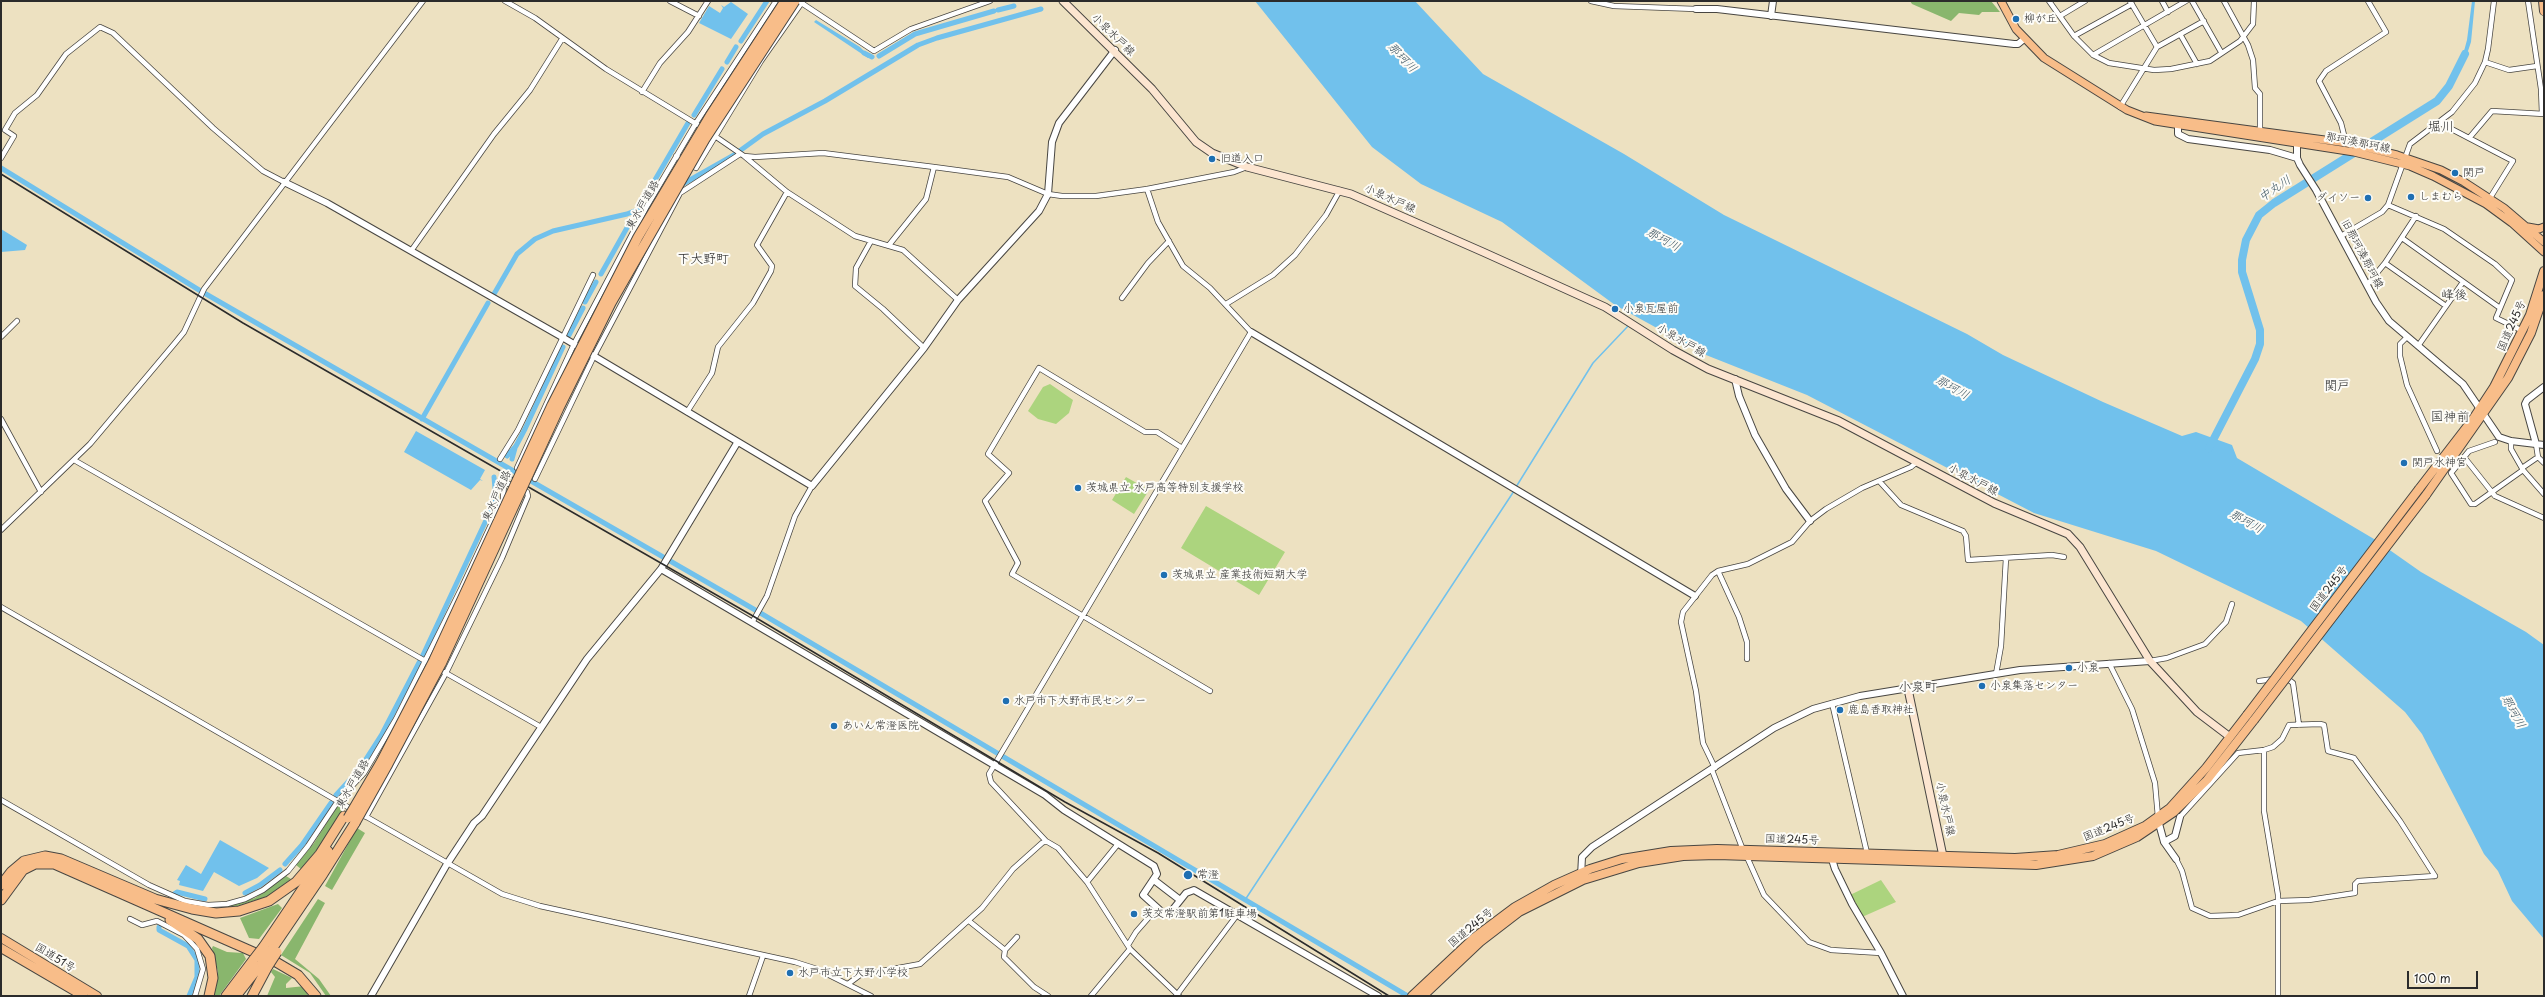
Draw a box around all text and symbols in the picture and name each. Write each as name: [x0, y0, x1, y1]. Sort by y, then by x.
street label: 小泉水戸線: [1089, 11, 1137, 59]
place label: 柳が丘: [2024, 12, 2057, 26]
marker: 柳が丘: [2011, 14, 2021, 24]
water label: 那珂川: [1384, 40, 1420, 76]
district label: 堀川: [2428, 119, 2454, 135]
street label: 那珂湊那珂線: [2324, 130, 2392, 156]
place label: 旧道入口: [1220, 152, 1264, 166]
marker: 旧道入口: [1207, 154, 1217, 164]
place label: 関戸: [2463, 166, 2485, 180]
marker: 関戸: [2450, 168, 2460, 178]
water label: 中丸川: [2256, 173, 2294, 205]
street label: 東水戸道路: [624, 178, 662, 232]
street label: 小泉水戸線: [1362, 182, 1418, 216]
place label: しまむら: [2419, 190, 2463, 204]
place label: ダイソー: [2316, 191, 2360, 205]
marker: しまむら: [2406, 192, 2416, 202]
marker: ダイソー: [2363, 193, 2373, 203]
street label: 旧那珂湊那珂線: [2338, 217, 2386, 291]
water label: 那珂川: [1644, 225, 1682, 255]
district label: 下大野町: [677, 251, 729, 267]
district label: 峰後: [2441, 287, 2467, 303]
street label: 国道245号: [2495, 298, 2529, 354]
place label: 小泉瓦屋前: [1623, 302, 1678, 316]
marker: 小泉瓦屋前: [1610, 304, 1620, 314]
street label: 小泉水戸線: [1654, 322, 1708, 360]
water label: 那珂川: [1933, 373, 1971, 403]
district label: 関戸: [2324, 378, 2350, 394]
district label: 国神前: [2431, 409, 2469, 425]
place label: 関戸水神宮: [2412, 456, 2467, 470]
marker: 関戸水神宮: [2399, 458, 2409, 468]
street label: 小泉水戸線: [1946, 461, 2000, 499]
street label: 東水戸道路: [480, 468, 514, 524]
place label: 茨城県立 水戸高等特別支援学校: [1086, 481, 1244, 495]
marker: 茨城県立 水戸高等特別支援学校: [1073, 483, 1083, 493]
water label: 那珂川: [2227, 507, 2265, 537]
street label: 国道245号: [2307, 563, 2351, 615]
place label: 茨城県立 産業技術短期大学: [1172, 568, 1308, 582]
marker: 茨城県立 産業技術短期大学: [1159, 570, 1169, 580]
place label: 小泉: [2077, 661, 2099, 675]
marker: 小泉: [2064, 663, 2074, 673]
district label: 小泉町: [1899, 679, 1937, 695]
place label: 小泉集落センター: [1990, 679, 2078, 693]
marker: 小泉集落センター: [1977, 681, 1987, 691]
water label: 那珂川: [2498, 693, 2528, 731]
place label: 水戸市下大野市民センター: [1014, 694, 1146, 708]
marker: 水戸市下大野市民センター: [1001, 696, 1011, 706]
place label: 鹿島香取神社: [1848, 703, 1914, 717]
marker: 鹿島香取神社: [1835, 705, 1845, 715]
place label: あいん常澄医院: [842, 719, 919, 733]
marker: あいん常澄医院: [829, 721, 839, 731]
street label: 東水戸道路: [334, 757, 372, 811]
street label: 小泉水戸線: [1933, 781, 1957, 837]
street label: 国道245号: [2081, 812, 2137, 844]
street label: 国道245号: [1765, 832, 1819, 848]
place label: 常澄: [1197, 868, 1219, 882]
marker: 常澄: [1182, 869, 1194, 881]
street label: 国道245号: [1446, 905, 1496, 951]
place label: 茨交常澄駅前第1駐車場: [1142, 907, 1257, 921]
marker: 茨交常澄駅前第1駐車場: [1129, 909, 1139, 919]
street label: 国道51号: [32, 941, 78, 975]
scale bar: [2409, 963, 2480, 989]
place label: 水戸市立下大野小学校: [798, 966, 908, 980]
marker: 水戸市立下大野小学校: [785, 968, 795, 978]
text: 100 m: [2414, 969, 2451, 987]

